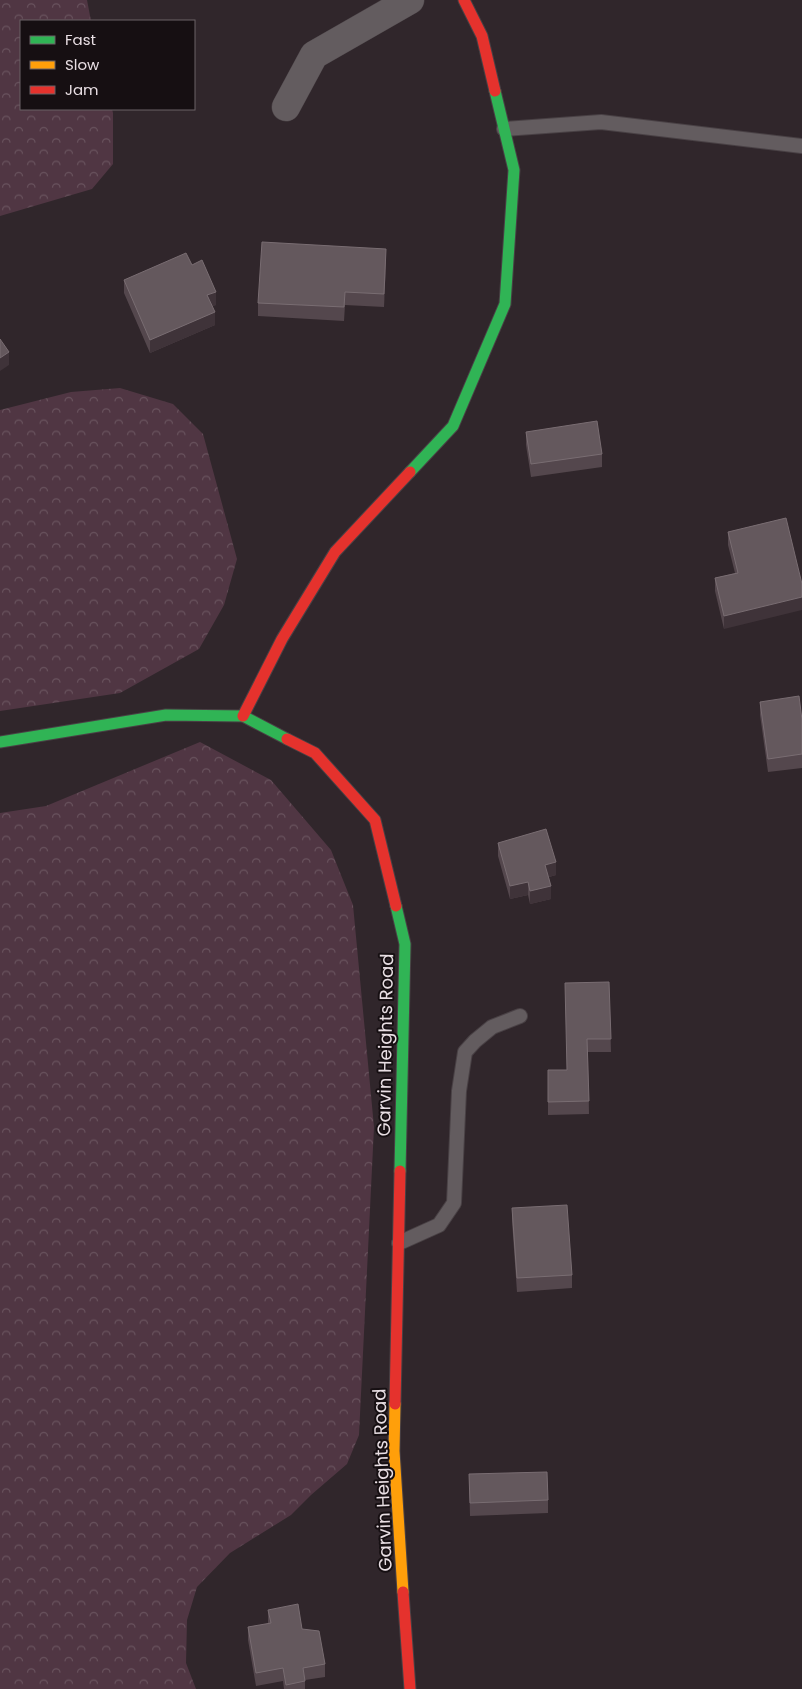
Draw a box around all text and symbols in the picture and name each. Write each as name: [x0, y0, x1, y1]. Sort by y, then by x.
legend: [20, 20, 195, 110]
text: Fast: [65, 29, 96, 50]
text: Slow: [65, 54, 100, 75]
text: Jam: [65, 79, 99, 100]
street label: Garvin Heights Road: [371, 953, 399, 1137]
street label: Garvin Heights Road: [366, 1388, 398, 1572]

